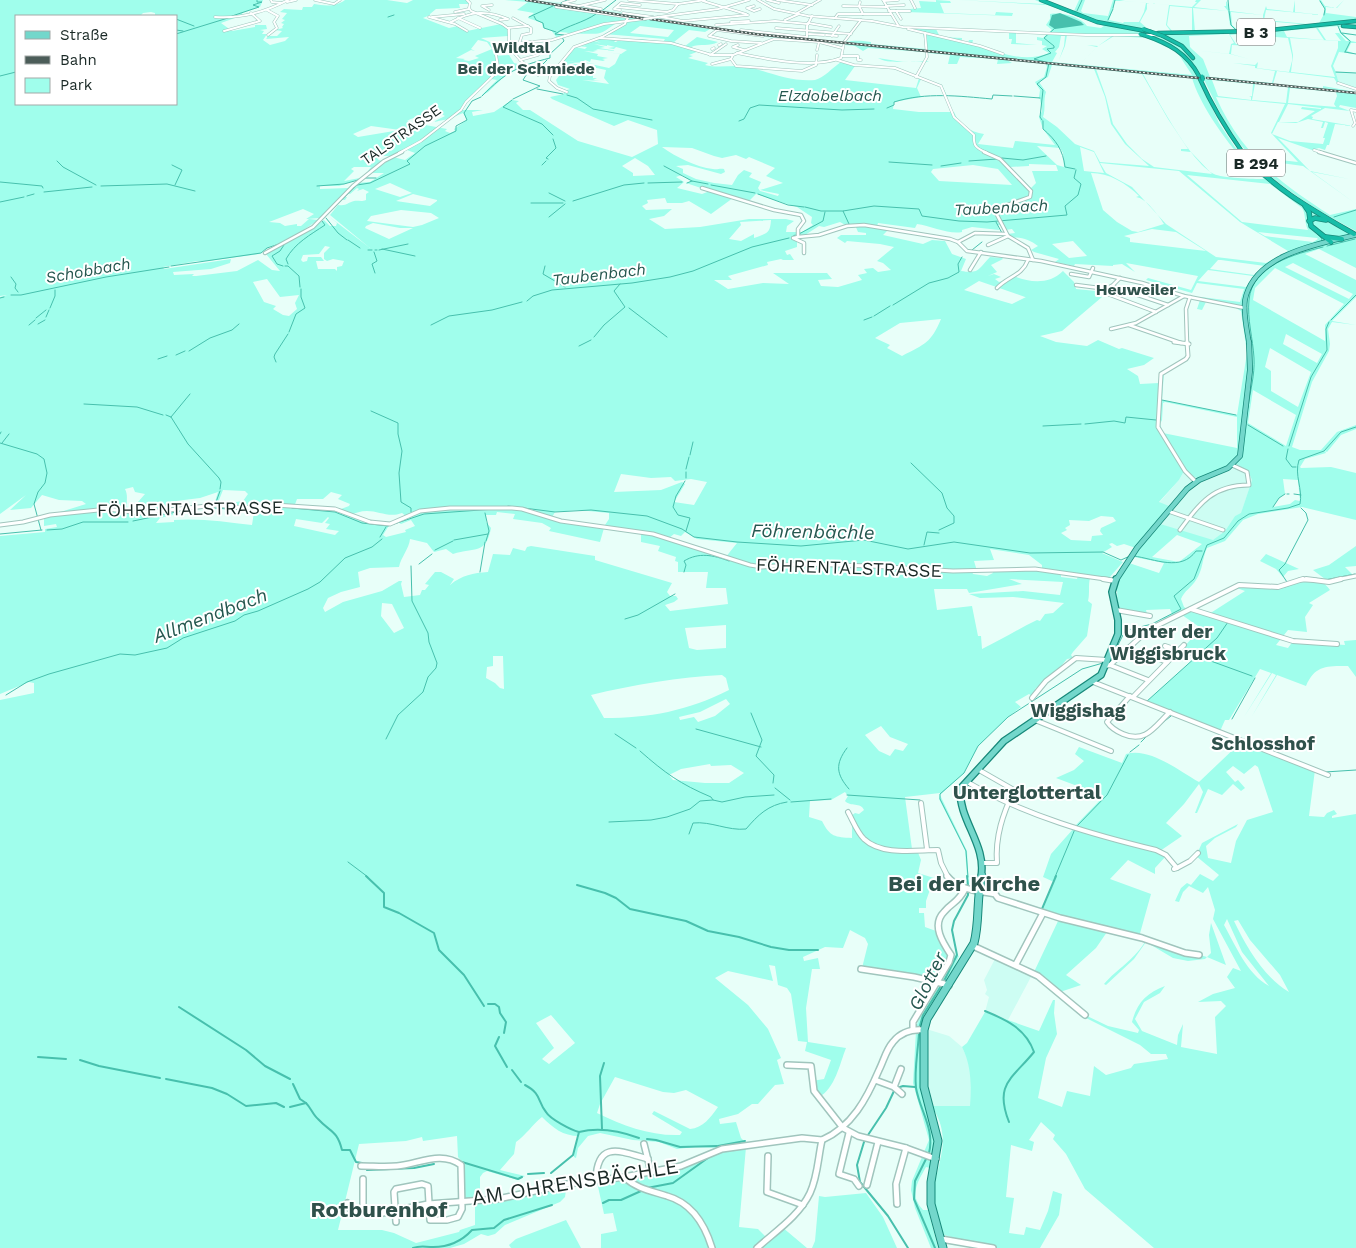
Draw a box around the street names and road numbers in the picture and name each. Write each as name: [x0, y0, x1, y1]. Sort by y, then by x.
road number: B 3: [1237, 18, 1275, 46]
street label: TALSTRASSE: [358, 101, 444, 169]
road number: B 294: [1227, 150, 1285, 177]
street label: FÖHRENTALSTRASSE: [97, 496, 283, 521]
street label: FÖHRENTALSTRASSE: [756, 554, 942, 581]
street label: AM OHRENSBÄCHLE: [470, 1153, 680, 1210]

